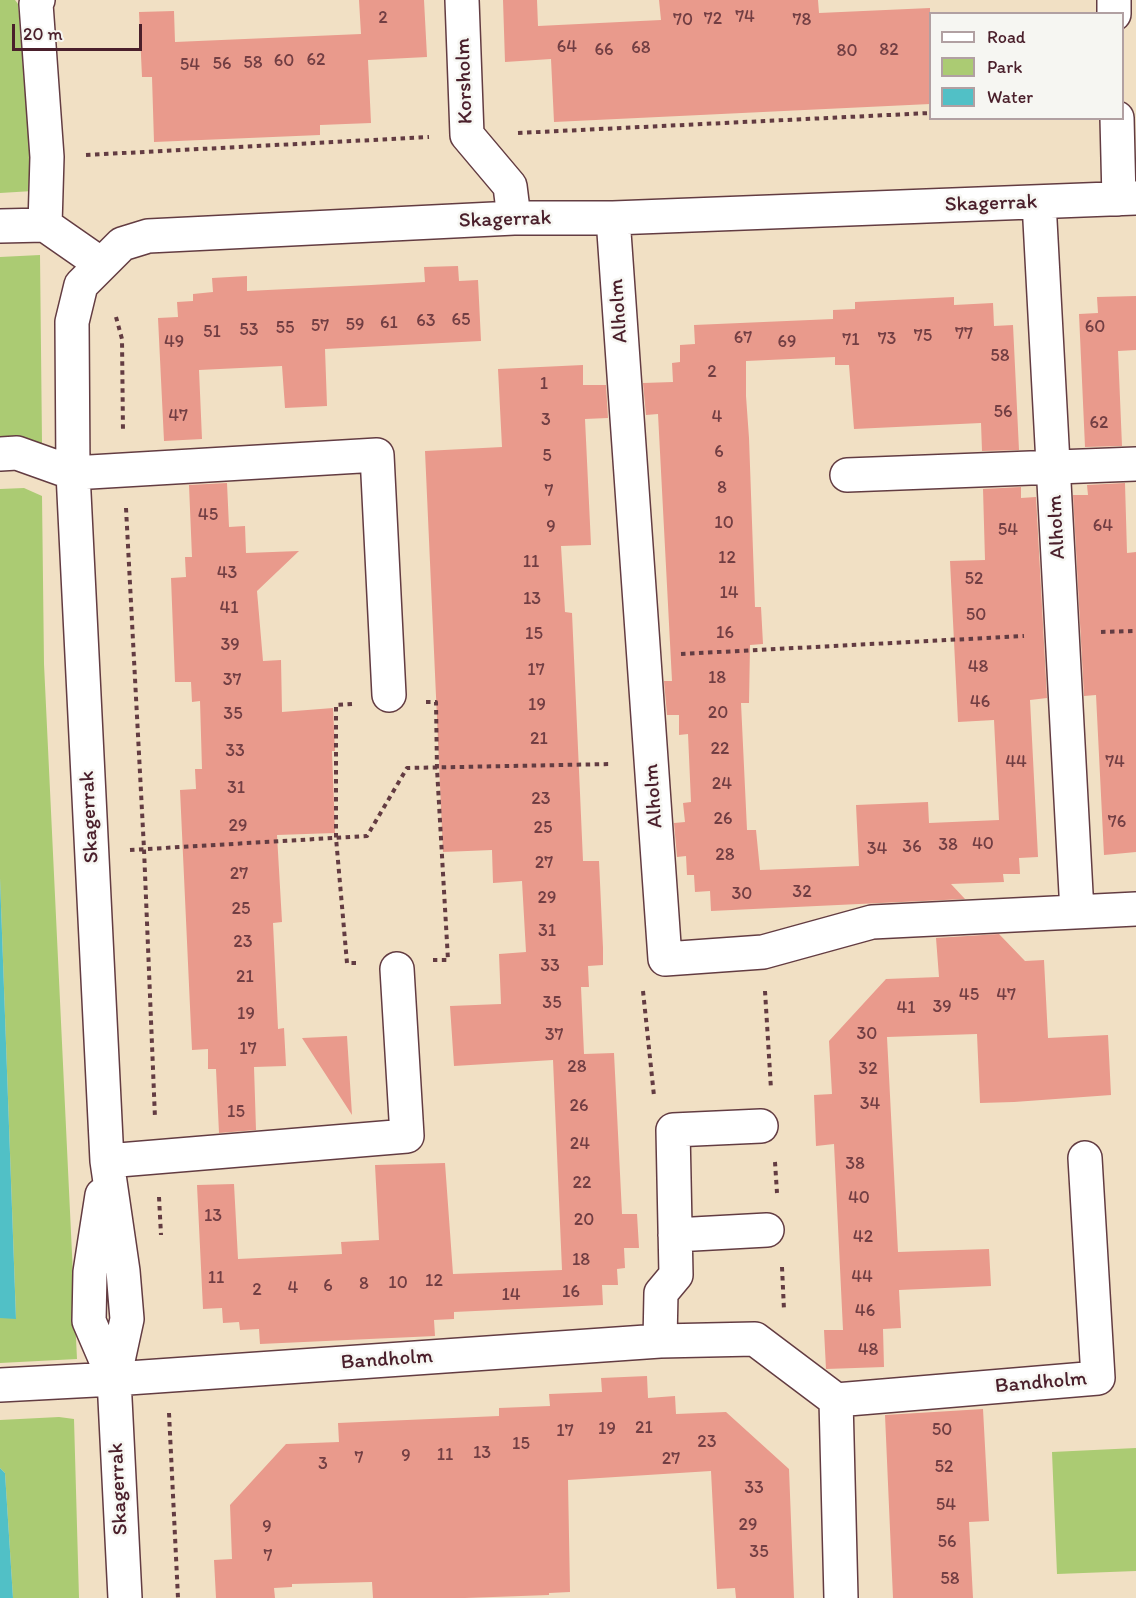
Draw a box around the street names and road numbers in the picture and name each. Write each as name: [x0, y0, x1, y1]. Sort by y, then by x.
street label: Korsholm: [451, 37, 479, 125]
street label: Skagerrak: [944, 190, 1038, 218]
street label: Skagerrak: [458, 206, 552, 234]
street label: Alholm: [604, 278, 634, 344]
street label: Alholm: [1043, 494, 1071, 560]
street label: Alholm: [639, 763, 669, 829]
street label: Skagerrak: [75, 770, 105, 864]
street label: Bandholm: [340, 1344, 434, 1376]
street label: Bandholm: [994, 1366, 1088, 1400]
street label: Skagerrak: [104, 1442, 134, 1536]

